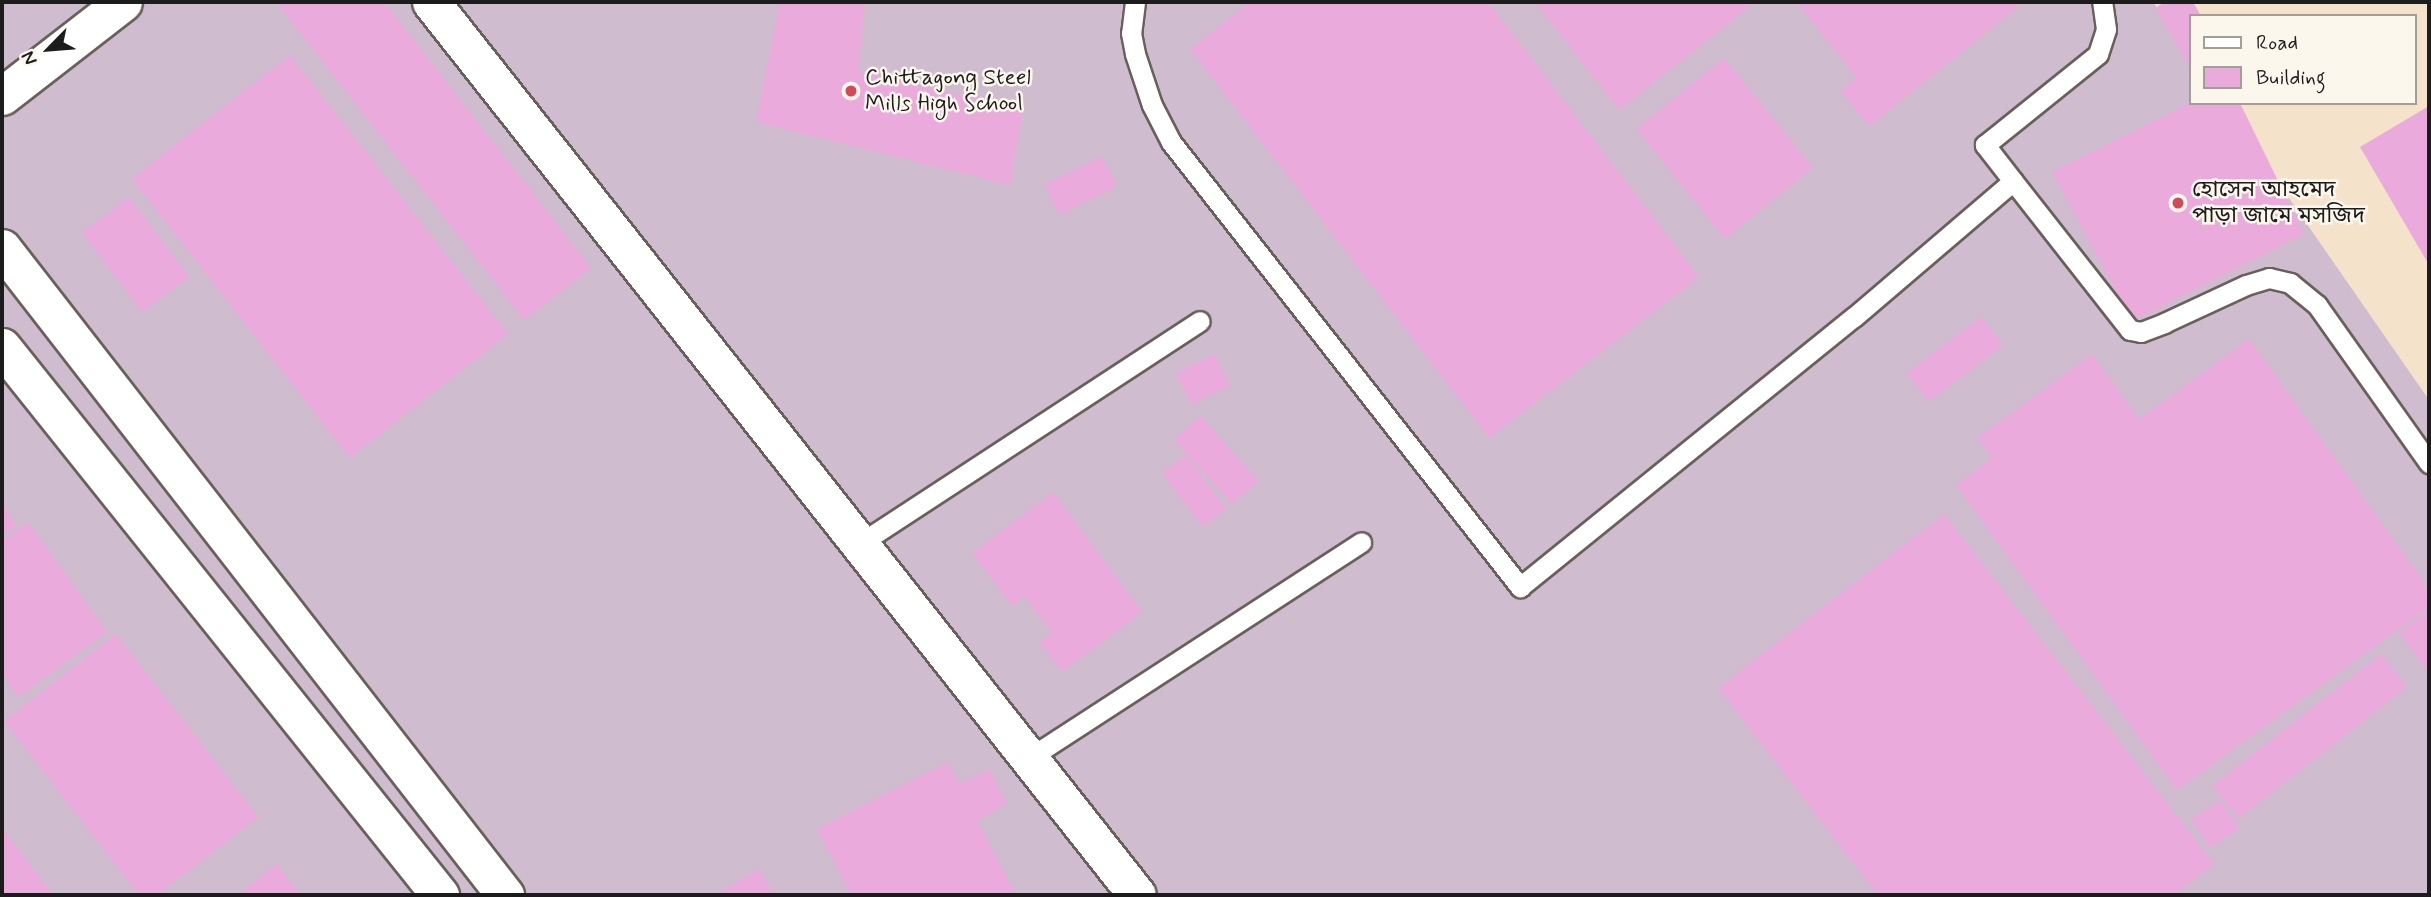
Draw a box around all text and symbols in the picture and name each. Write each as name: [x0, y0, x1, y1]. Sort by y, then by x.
north arrow: [14, 14, 84, 84]
legend: [2190, 14, 2417, 105]
text: Road: [2256, 29, 2298, 57]
text: N: [16, 47, 44, 69]
place label: Chittagong Steel Mills High School: [865, 64, 1031, 118]
text: Building: [2256, 64, 2326, 92]
marker: Chittagong Steel Mills High School: [843, 83, 859, 99]
place label: হোসেন আহমেদ পাড়া জামে মসজিদ: [2192, 176, 2365, 230]
marker: হোসেন আহমেদ পাড়া জামে মসজিদ: [2170, 195, 2186, 211]

